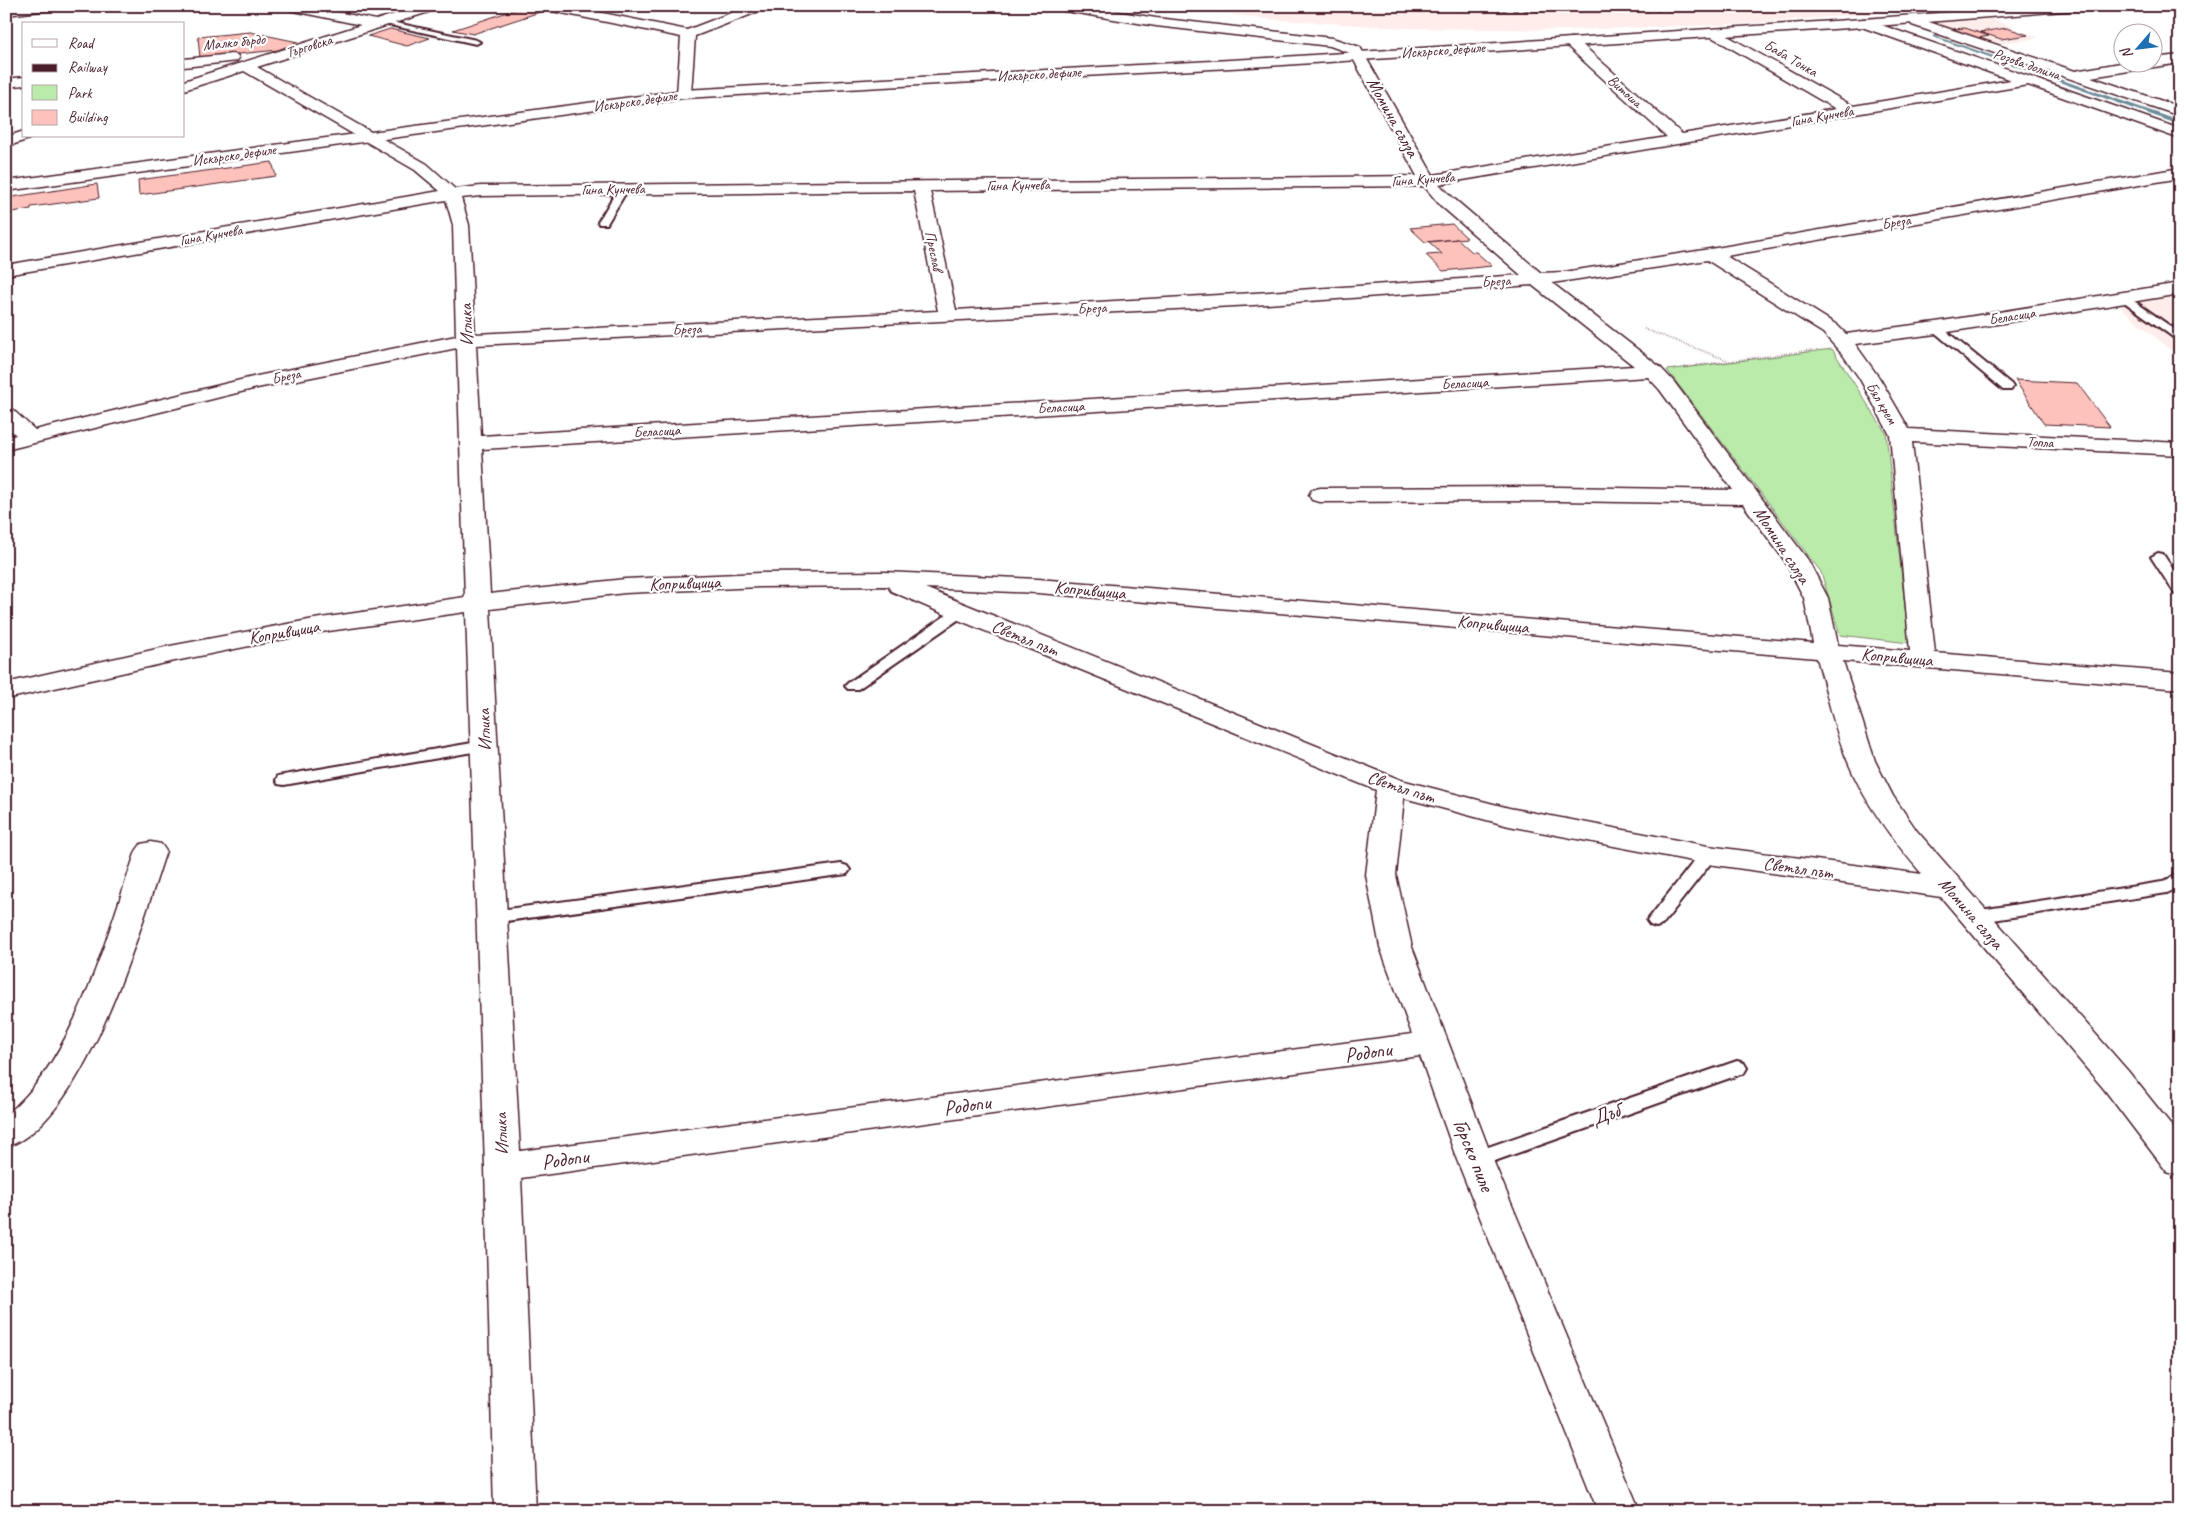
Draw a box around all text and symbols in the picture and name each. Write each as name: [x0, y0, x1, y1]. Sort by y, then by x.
legend: [22, 22, 185, 138]
north arrow: [2114, 22, 2164, 72]
street label: Малко бърдо: [202, 30, 267, 55]
street label: Търговска: [284, 30, 335, 62]
text: Road: [68, 34, 95, 53]
street label: Баба Тонка: [1761, 36, 1822, 82]
street label: Искърско дефиле: [1400, 38, 1487, 63]
street label: Розова долина: [1991, 44, 2064, 85]
text: N: [2116, 44, 2137, 62]
text: Railway: [68, 58, 109, 77]
street label: Искърско дефиле: [997, 63, 1083, 86]
street label: Витоша: [1603, 71, 1647, 113]
street label: Момина сълза: [1361, 73, 1424, 162]
text: Park: [68, 84, 93, 103]
street label: Искърско дефиле: [592, 86, 679, 117]
street label: Гина Кунчева: [1789, 101, 1856, 131]
text: Building: [68, 108, 108, 127]
street label: Искърско дефиле: [191, 140, 278, 171]
street label: Гина Кунчева: [1391, 168, 1456, 191]
street label: Гина Кунчева: [986, 175, 1051, 196]
street label: Гина Кунчева: [581, 179, 646, 200]
street label: Бреза: [1880, 210, 1913, 234]
street label: Гина Кунчева: [178, 220, 245, 250]
street label: Преслав: [920, 229, 948, 276]
street label: Бреза: [1481, 271, 1512, 292]
street label: Бреза: [1077, 298, 1108, 319]
street label: Иглика: [454, 302, 478, 346]
street label: Беласица: [1987, 303, 2038, 330]
street label: Бреза: [672, 319, 703, 340]
street label: Бреза: [270, 364, 303, 389]
street label: Беласица: [1441, 373, 1490, 394]
street label: Бял крем: [1862, 379, 1902, 429]
street label: Беласица: [1037, 397, 1086, 418]
street label: Беласица: [633, 421, 682, 442]
street label: Топла: [2026, 432, 2055, 453]
street label: Момина сълза: [1748, 502, 1816, 589]
street label: Копривщица: [649, 571, 722, 595]
street label: Копривщица: [1053, 576, 1128, 604]
street label: Копривщица: [1456, 610, 1531, 638]
street label: Копривщица: [247, 615, 322, 649]
street label: Светъл път: [989, 615, 1063, 662]
street label: Копривщица: [1860, 643, 1935, 671]
street label: Иглика: [472, 707, 496, 751]
street label: Светъл път: [1365, 766, 1439, 809]
street label: Светъл път: [1762, 852, 1836, 884]
street label: Момина сълза: [1933, 873, 2009, 955]
street label: Родопи: [1343, 1036, 1395, 1068]
street label: Родопи: [942, 1089, 994, 1121]
street label: Дъб: [1588, 1095, 1629, 1131]
street label: Иглика: [489, 1111, 513, 1155]
street label: Горско пиле: [1448, 1115, 1501, 1197]
street label: Родопи: [540, 1143, 592, 1175]

